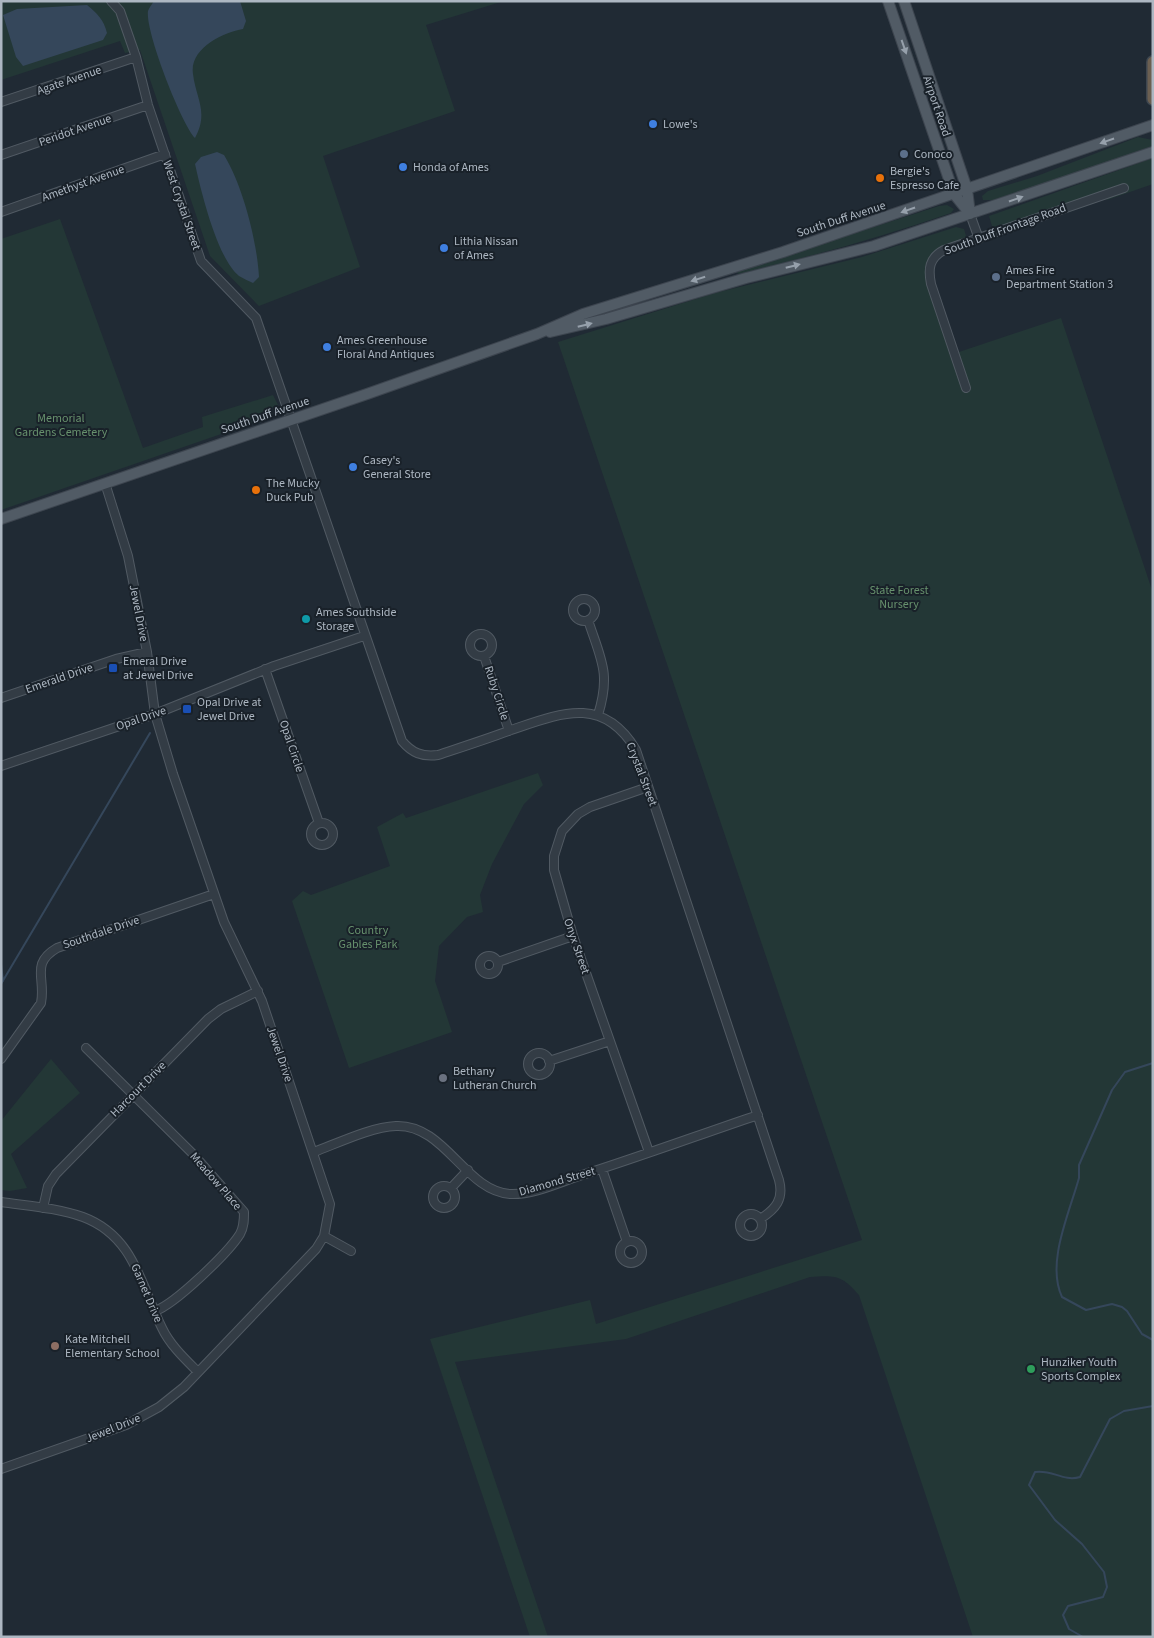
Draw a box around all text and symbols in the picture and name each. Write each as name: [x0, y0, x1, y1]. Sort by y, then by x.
one-way arrow: [901, 40, 908, 55]
street label: Agate Avenue: [34, 61, 104, 99]
street label: Airport Road: [918, 74, 955, 139]
street label: Peridot Avenue: [36, 110, 114, 151]
place label: Lowe's: [663, 116, 697, 133]
marker: Lowe's: [647, 118, 659, 130]
one-way arrow: [1099, 138, 1114, 145]
place label: Conoco: [914, 146, 952, 163]
marker: Conoco: [898, 148, 910, 160]
street label: West Crystal Street: [158, 158, 205, 252]
place label: Honda of Ames: [413, 159, 489, 176]
street label: Amethyst Avenue: [40, 161, 127, 206]
marker: Honda of Ames: [397, 161, 409, 173]
place label: Bergie's Espresso Cafe: [890, 163, 959, 194]
marker: Bergie's Espresso Cafe: [874, 172, 886, 184]
one-way arrow: [1009, 194, 1024, 202]
street label: South Duff Avenue: [794, 197, 888, 242]
street label: South Duff Frontage Road: [942, 200, 1068, 259]
one-way arrow: [900, 206, 915, 214]
place label: Lithia Nissan of Ames: [454, 233, 518, 264]
marker: Lithia Nissan of Ames: [438, 242, 450, 254]
one-way arrow: [785, 262, 801, 270]
place label: Ames Fire Department Station 3: [1006, 262, 1113, 293]
marker: Ames Fire Department Station 3: [990, 271, 1002, 283]
one-way arrow: [690, 275, 705, 283]
one-way arrow: [577, 321, 592, 329]
place label: Ames Greenhouse Floral And Antiques: [337, 332, 434, 363]
marker: Ames Greenhouse Floral And Antiques: [321, 341, 333, 353]
street label: South Duff Avenue: [219, 392, 312, 439]
park label: Memorial Gardens Cemetery: [15, 410, 108, 441]
place label: Casey's General Store: [363, 452, 431, 483]
marker: Casey's General Store: [347, 461, 359, 473]
place label: The Mucky Duck Pub: [266, 475, 320, 506]
marker: The Mucky Duck Pub: [250, 484, 262, 496]
park label: State Forest Nursery: [869, 582, 929, 613]
street label: Jewel Drive: [125, 583, 152, 643]
place label: Ames Southside Storage: [316, 604, 397, 635]
marker: Ames Southside Storage: [300, 613, 312, 625]
place label: Emeral Drive at Jewel Drive: [123, 653, 193, 684]
street label: Emerald Drive: [23, 659, 95, 698]
marker: Emeral Drive at Jewel Drive: [107, 662, 119, 674]
street label: Ruby Circle: [480, 664, 513, 723]
place label: Opal Drive at Jewel Drive: [197, 694, 261, 725]
street label: Opal Drive: [114, 702, 169, 735]
marker: Opal Drive at Jewel Drive: [181, 703, 193, 715]
street label: Opal Circle: [275, 718, 308, 775]
street label: Crystal Street: [622, 740, 661, 809]
street label: Southdale Drive: [61, 911, 142, 954]
street label: Onyx Street: [559, 916, 594, 976]
park label: Country Gables Park: [339, 922, 398, 953]
street label: Jewel Drive: [262, 1024, 297, 1084]
street label: Harcourt Drive: [107, 1058, 170, 1121]
place label: Bethany Lutheran Church: [453, 1063, 537, 1094]
marker: Bethany Lutheran Church: [437, 1072, 449, 1084]
street label: Meadow Place: [186, 1149, 246, 1214]
street label: Diamond Street: [517, 1162, 597, 1200]
street label: Garnet Drive: [127, 1261, 167, 1325]
place label: Kate Mitchell Elementary School: [65, 1331, 160, 1362]
marker: Kate Mitchell Elementary School: [49, 1340, 61, 1352]
place label: Hunziker Youth Sports Complex: [1041, 1354, 1121, 1385]
marker: Hunziker Youth Sports Complex: [1025, 1363, 1037, 1375]
street label: Jewel Drive: [83, 1410, 143, 1447]

